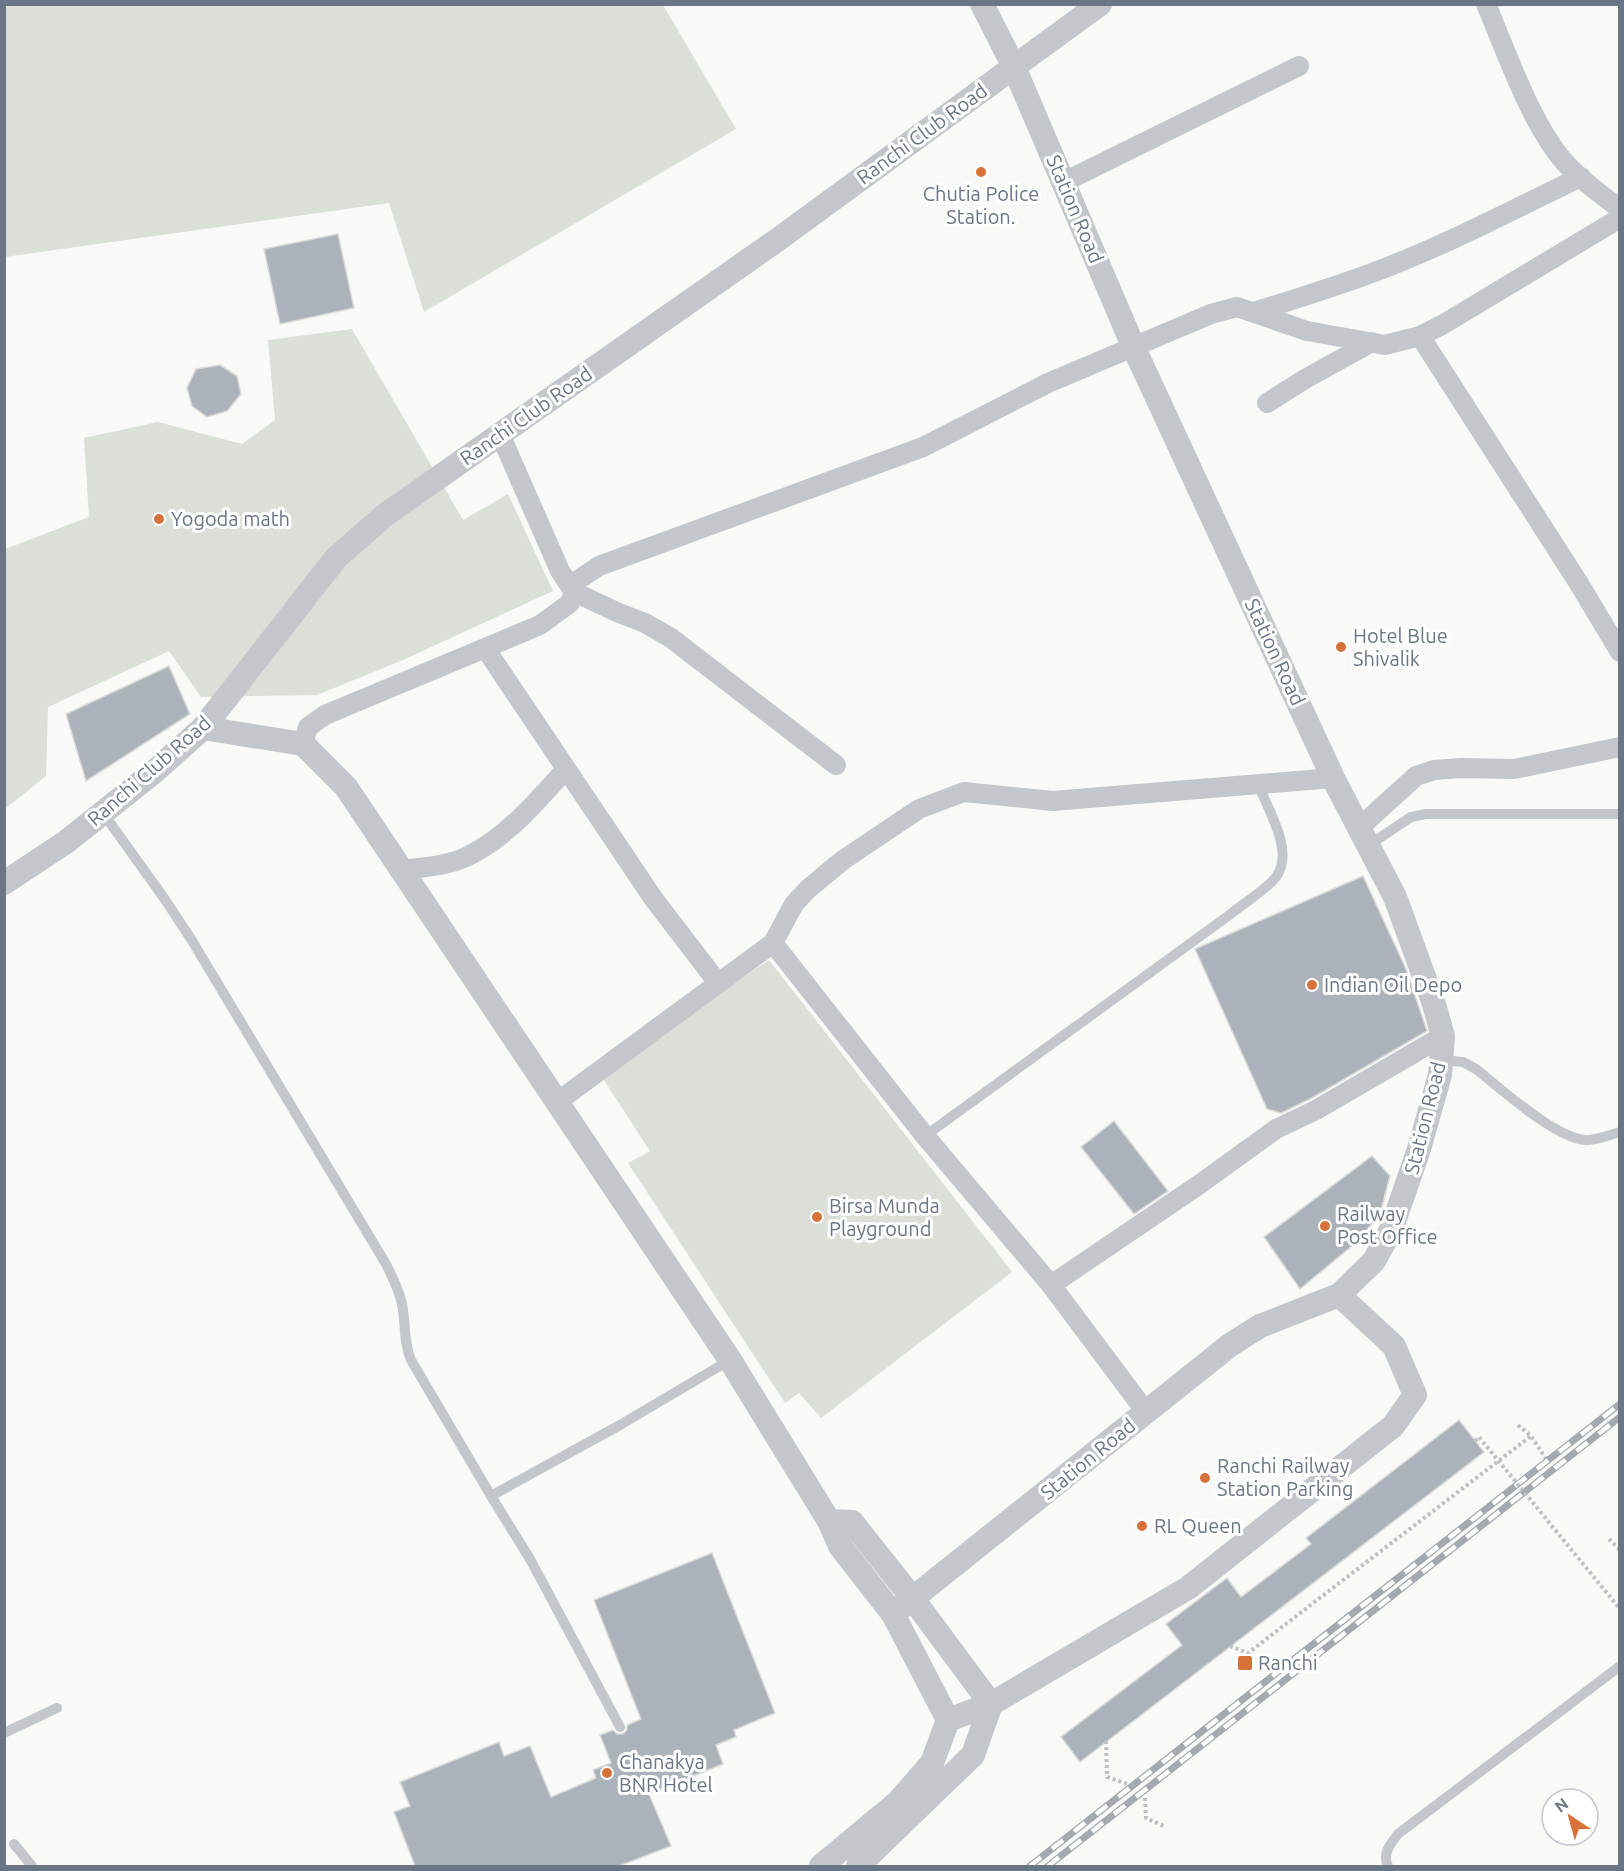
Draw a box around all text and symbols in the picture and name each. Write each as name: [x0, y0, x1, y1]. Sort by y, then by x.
street label: Ranchi Club Road: [852, 79, 991, 189]
street label: Station Road: [1042, 151, 1109, 266]
marker: Chutia Police Station.: [974, 165, 988, 179]
place label: Chutia Police Station.: [923, 182, 1039, 228]
street label: Ranchi Club Road: [455, 362, 596, 470]
place label: Yogoda math: [171, 507, 290, 530]
marker: Yogoda math: [152, 512, 166, 526]
street label: Station Road: [1241, 595, 1310, 709]
place label: Hotel Blue Shivalik: [1353, 624, 1448, 670]
marker: Hotel Blue Shivalik: [1334, 640, 1348, 654]
street label: Ranchi Club Road: [82, 711, 215, 830]
place label: Indian Oil Depo: [1324, 973, 1462, 996]
marker: Indian Oil Depo: [1305, 978, 1319, 992]
street label: Station Road: [1399, 1059, 1450, 1177]
place label: Birsa Munda Playground: [829, 1194, 940, 1240]
place label: Railway Post Office: [1337, 1202, 1437, 1248]
marker: Birsa Munda Playground: [810, 1210, 824, 1224]
marker: Railway Post Office: [1318, 1219, 1332, 1233]
street label: Station Road: [1036, 1413, 1140, 1504]
place label: Ranchi Railway Station Parking: [1217, 1454, 1354, 1500]
marker: Ranchi Railway Station Parking: [1198, 1471, 1212, 1485]
place label: RL Queen: [1154, 1514, 1242, 1537]
marker: RL Queen: [1135, 1519, 1149, 1533]
place label: Ranchi: [1258, 1651, 1318, 1674]
marker: Ranchi: [1236, 1654, 1254, 1672]
place label: Chanakya BNR Hotel: [619, 1750, 713, 1796]
marker: Chanakya BNR Hotel: [600, 1766, 614, 1780]
north arrow: [1540, 1787, 1600, 1847]
text: N: [1551, 1794, 1571, 1816]

